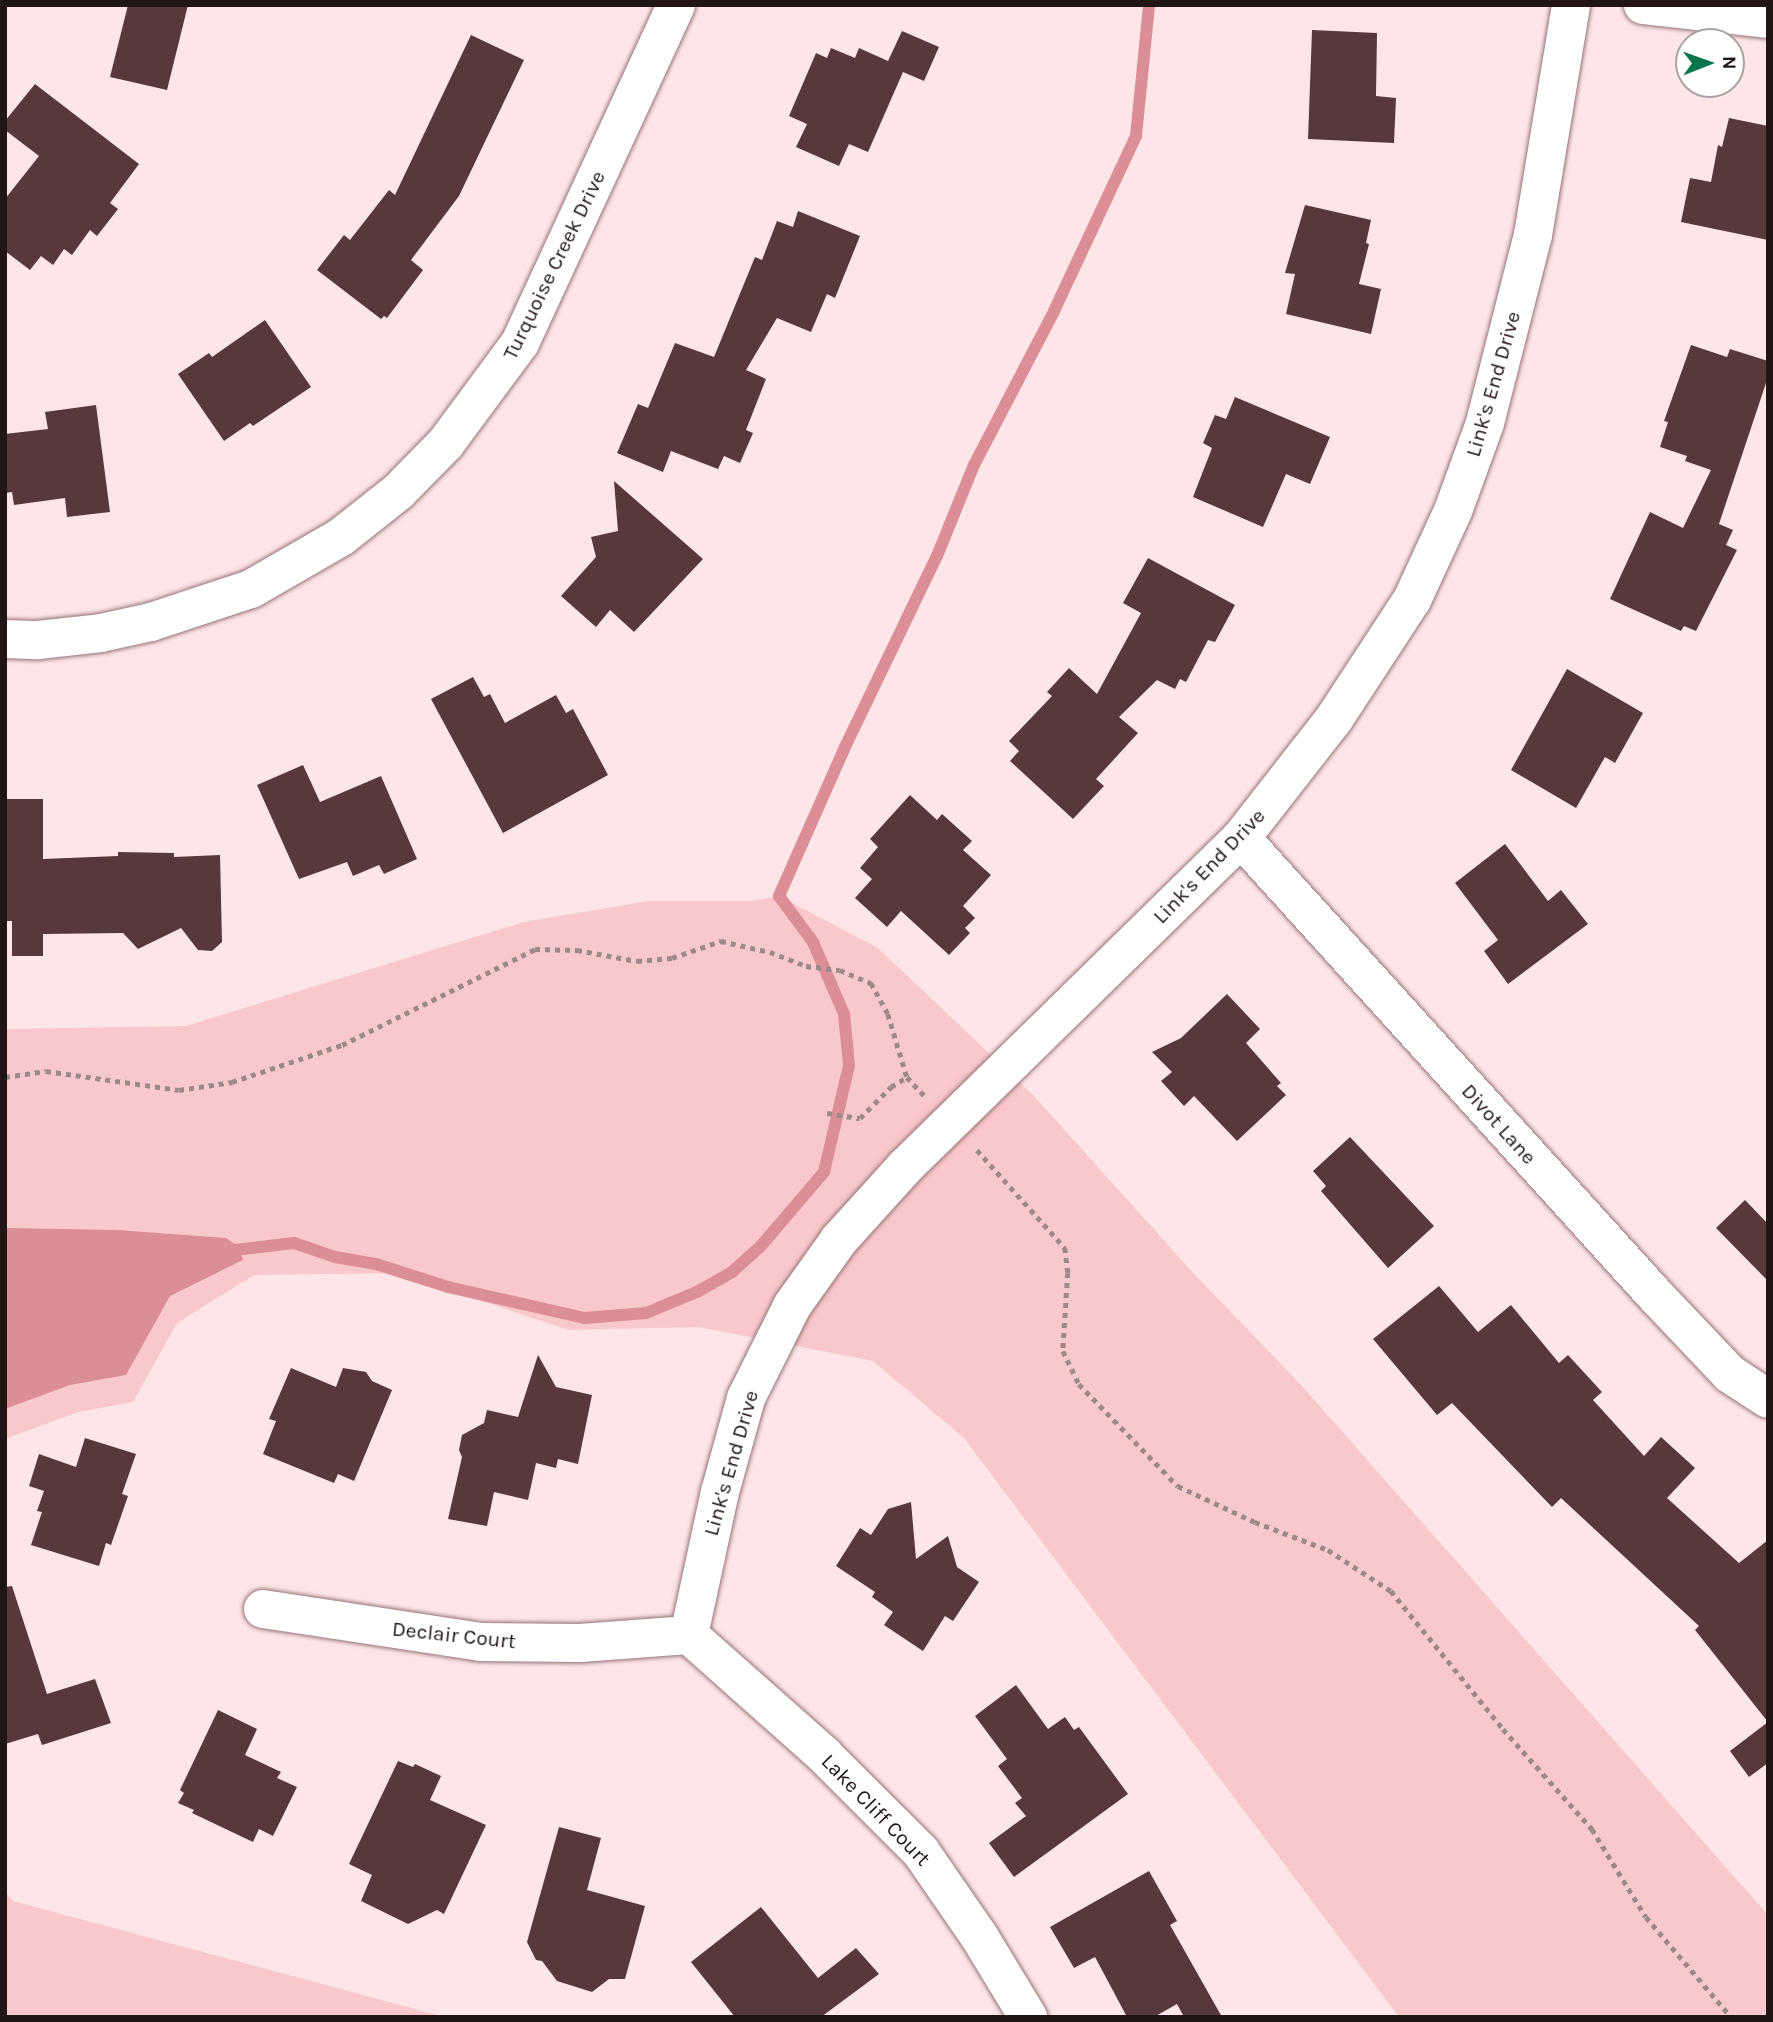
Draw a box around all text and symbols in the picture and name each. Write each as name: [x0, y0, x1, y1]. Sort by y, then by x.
north arrow: [1675, 28, 1745, 98]
text: N: [1718, 56, 1740, 70]
street label: Turquoise Creek Drive: [497, 167, 611, 363]
street label: Link's End Drive: [1460, 308, 1526, 460]
street label: Link's End Drive: [1148, 803, 1270, 929]
street label: Divot Lane: [1456, 1078, 1542, 1170]
street label: Link's End Drive: [698, 1387, 764, 1539]
street label: Declair Court: [391, 1616, 517, 1654]
street label: Lake Cliff Court: [816, 1749, 936, 1871]

